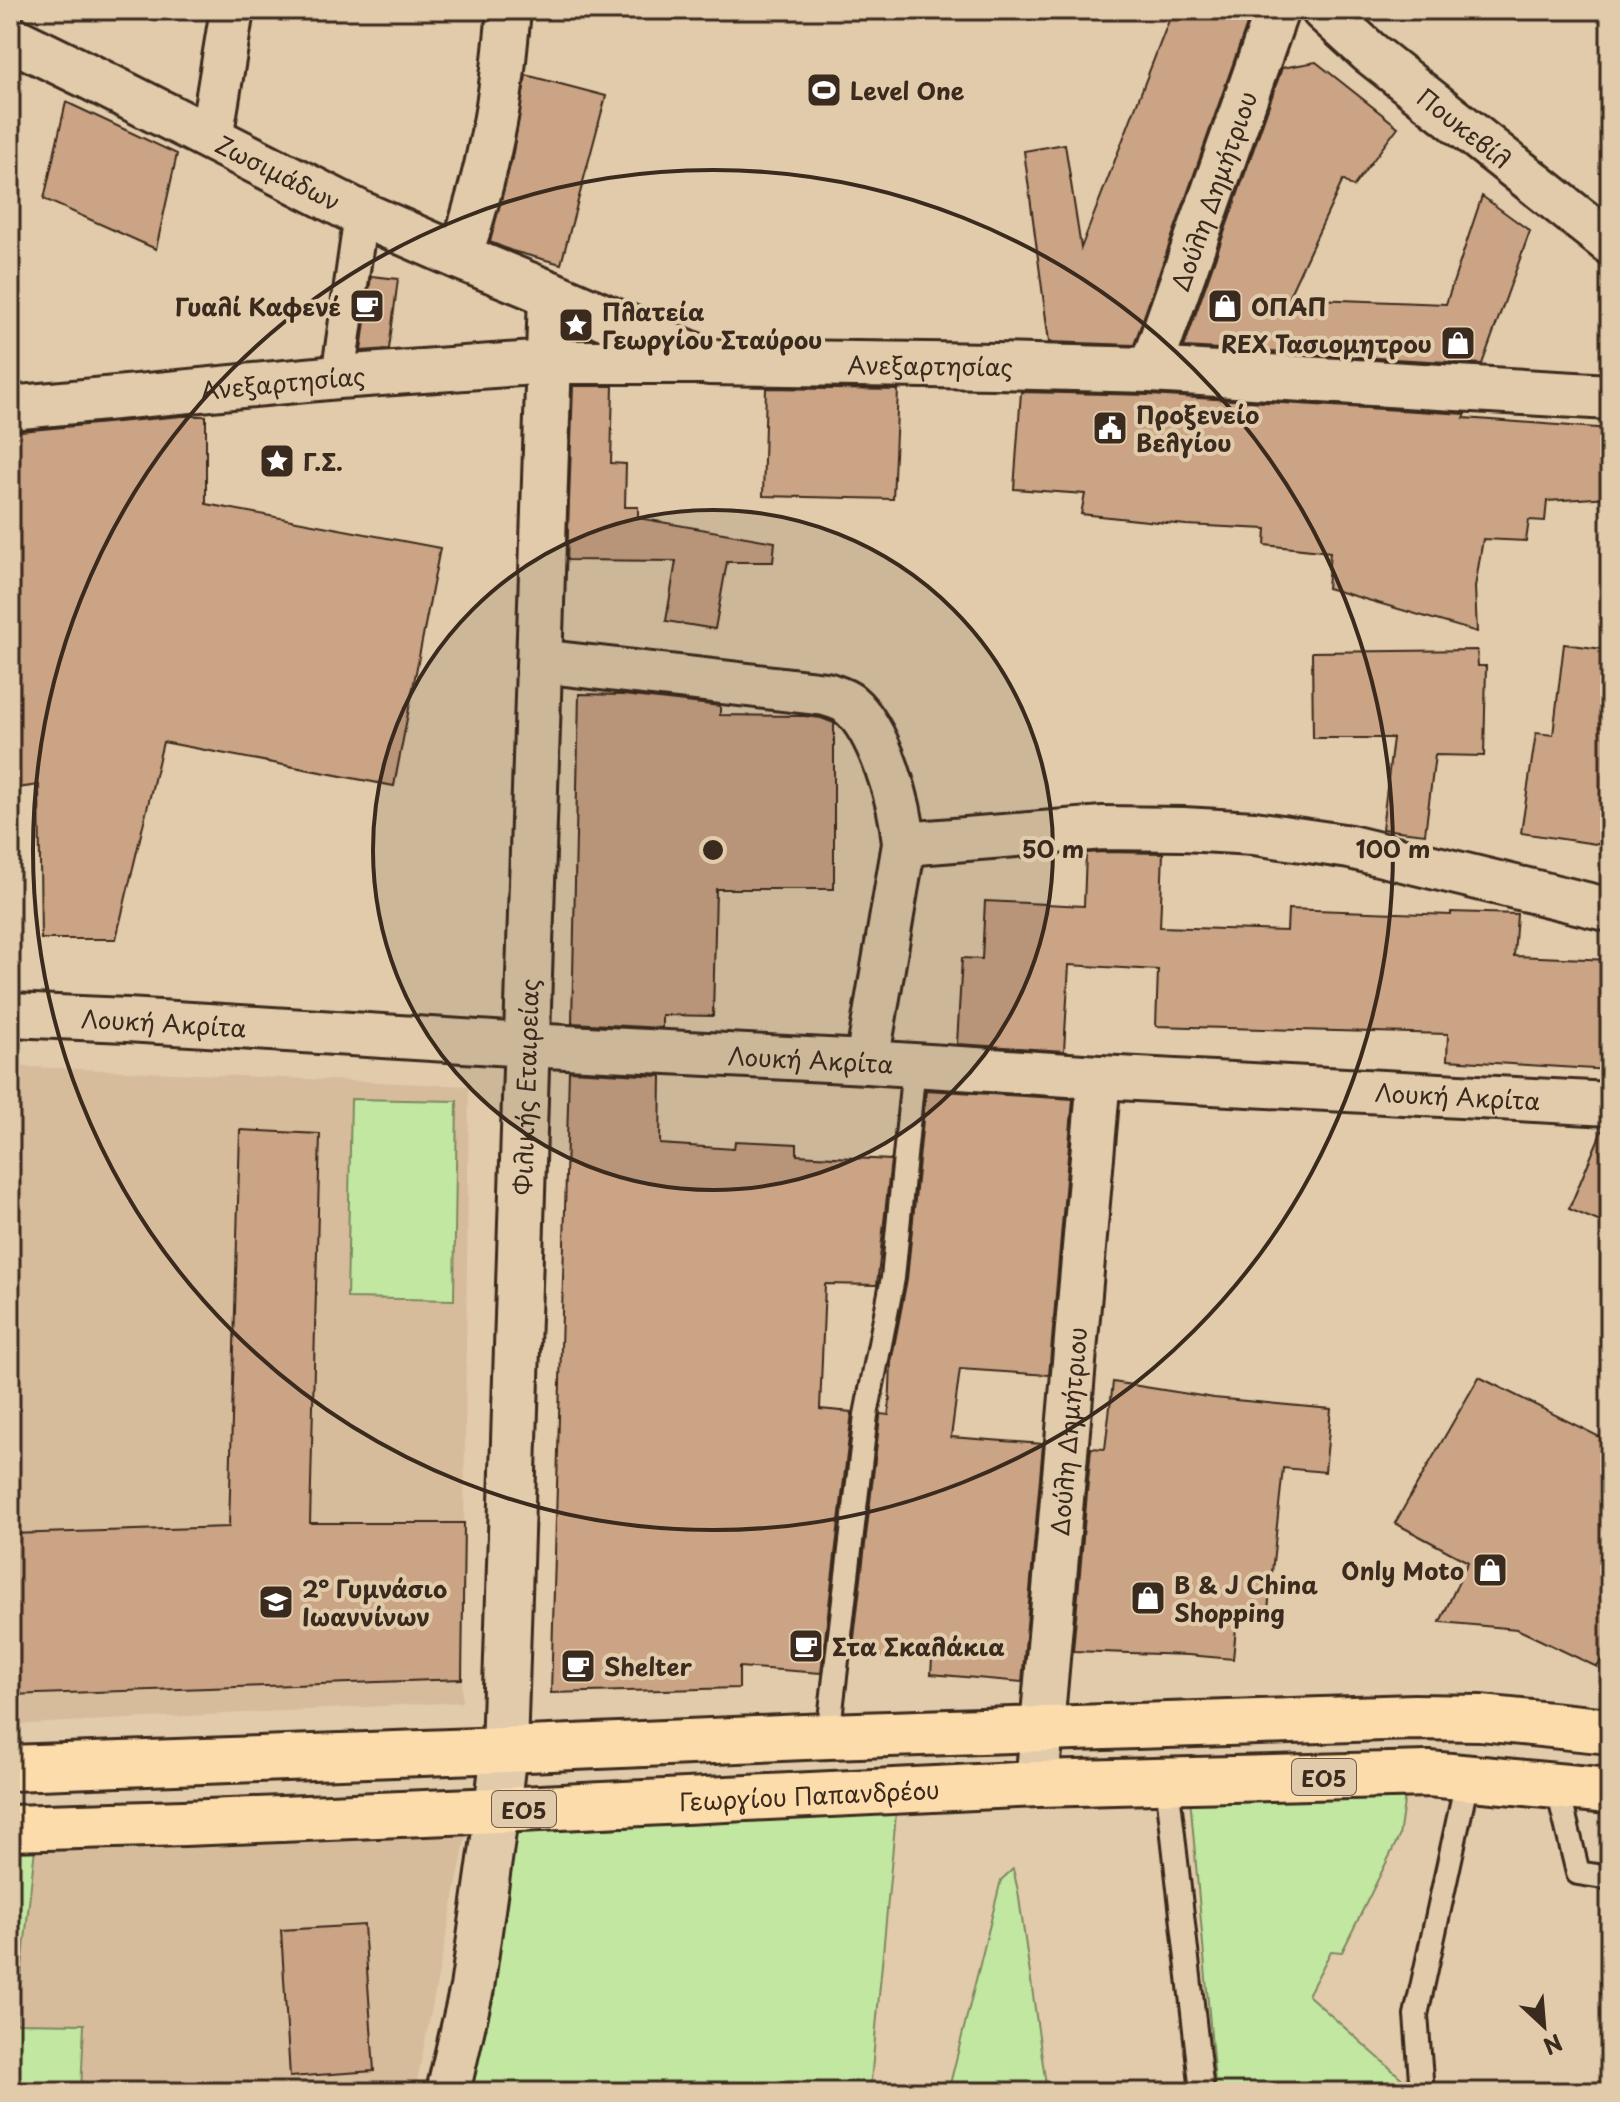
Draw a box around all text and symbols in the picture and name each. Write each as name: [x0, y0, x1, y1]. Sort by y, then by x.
sports icon: Level One: [805, 71, 843, 109]
place label: Level One: [850, 72, 965, 108]
street label: Πουκεβίλ: [1409, 79, 1519, 176]
street label: Δούλη Δημήτριου: [1161, 86, 1265, 296]
street label: Ζωσιμάδων: [210, 125, 347, 219]
cafe icon: Γυαλί Καφενέ: [348, 287, 386, 325]
shop icon: ΟΠΑΠ: [1206, 287, 1244, 325]
place label: Γυαλί Καφενέ: [175, 288, 341, 324]
place label: ΟΠΑΠ: [1251, 288, 1326, 324]
place label: Πλατεία Γεωργίου Σταύρου: [602, 293, 823, 357]
place icon: Πλατεία Γεωργίου Σταύρου: [557, 306, 595, 344]
shop icon: REX Τασιομητρου: [1439, 324, 1477, 362]
place label: REX Τασιομητρου: [1221, 325, 1432, 361]
street label: Ανεξαρτησίας: [847, 346, 1013, 384]
street label: Ανεξαρτησίας: [199, 357, 367, 408]
place label: Προξενείο Βελγίου: [1136, 396, 1259, 460]
public building icon: Προξενείο Βελγίου: [1091, 409, 1129, 447]
place icon: Γ.Σ.: [258, 442, 296, 480]
place label: Γ.Σ.: [303, 443, 343, 479]
text: 50 m: [1022, 830, 1084, 866]
text: 100 m: [1356, 830, 1430, 866]
centre of rings: [699, 836, 727, 864]
street label: Φιλικής Εταιρείας: [504, 978, 547, 1196]
street label: Λουκή Ακρίτα: [80, 1000, 248, 1045]
street label: Λουκή Ακρίτα: [727, 1037, 895, 1082]
street label: Λουκή Ακρίτα: [1374, 1074, 1542, 1118]
street label: Δούλη Δημήτριου: [1041, 1325, 1095, 1537]
shop icon: Only Moto: [1471, 1551, 1509, 1589]
place label: Only Moto: [1341, 1552, 1464, 1588]
place label: B & J China Shopping: [1174, 1566, 1318, 1630]
place label: 2° Γυμνάσιο Ιωαννίνων: [302, 1570, 447, 1634]
shop icon: B & J China Shopping: [1129, 1579, 1167, 1617]
school or university icon: 2° Γυμνάσιο Ιωαννίνων: [257, 1583, 295, 1621]
cafe icon: Στα Σκαλάκια: [787, 1627, 825, 1665]
place label: Στα Σκαλάκια: [832, 1628, 1005, 1664]
cafe icon: Shelter: [559, 1647, 597, 1685]
place label: Shelter: [604, 1648, 692, 1684]
road number: ΕΟ5: [1292, 1759, 1356, 1795]
street label: Γεωργίου Παπανδρέου: [678, 1771, 940, 1819]
road number: ΕΟ5: [492, 1791, 556, 1827]
north arrow: [1504, 1986, 1584, 2066]
text: N: [1538, 2027, 1568, 2064]

